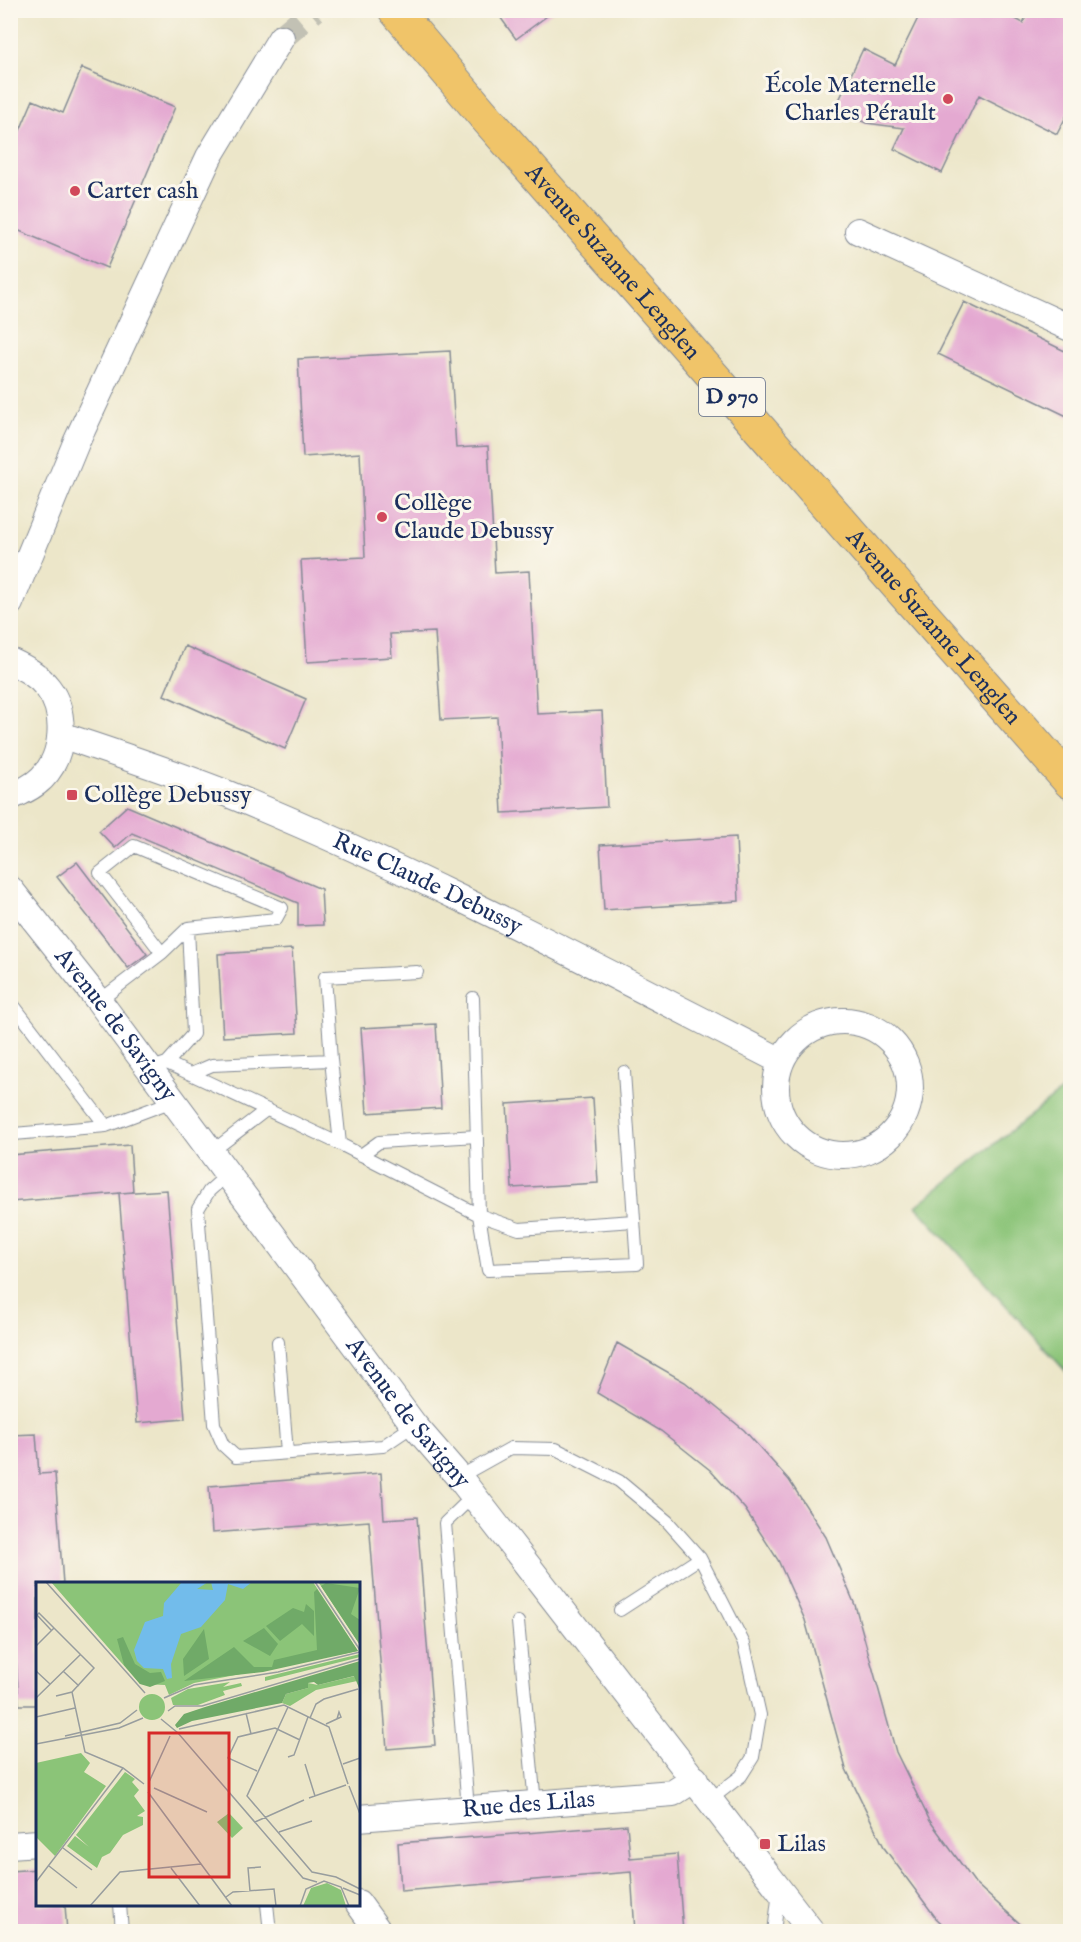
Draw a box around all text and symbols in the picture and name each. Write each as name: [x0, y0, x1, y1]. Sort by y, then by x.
place label: École Maternelle Charles Pérault: [765, 70, 936, 129]
marker: École Maternelle Charles Pérault: [941, 92, 955, 106]
street label: Avenue Suzanne Lenglen: [518, 157, 707, 367]
place label: Carter cash: [87, 176, 199, 207]
marker: Carter cash: [68, 184, 82, 198]
road number: D 970: [699, 378, 765, 416]
place label: Collège Claude Debussy: [394, 488, 554, 547]
marker: Collège Claude Debussy: [375, 510, 389, 524]
street label: Avenue Suzanne Lenglen: [838, 522, 1028, 732]
place label: Collège Debussy: [84, 780, 252, 811]
marker: Collège Debussy: [65, 788, 79, 802]
street label: Rue Claude Debussy: [328, 825, 528, 942]
street label: Avenue de Savigny: [47, 941, 184, 1108]
street label: Avenue de Savigny: [338, 1330, 478, 1495]
inset map: [36, 1582, 360, 1906]
street label: Rue des Lilas: [461, 1784, 596, 1825]
place label: Lilas: [777, 1829, 826, 1860]
marker: Lilas: [758, 1837, 772, 1851]

